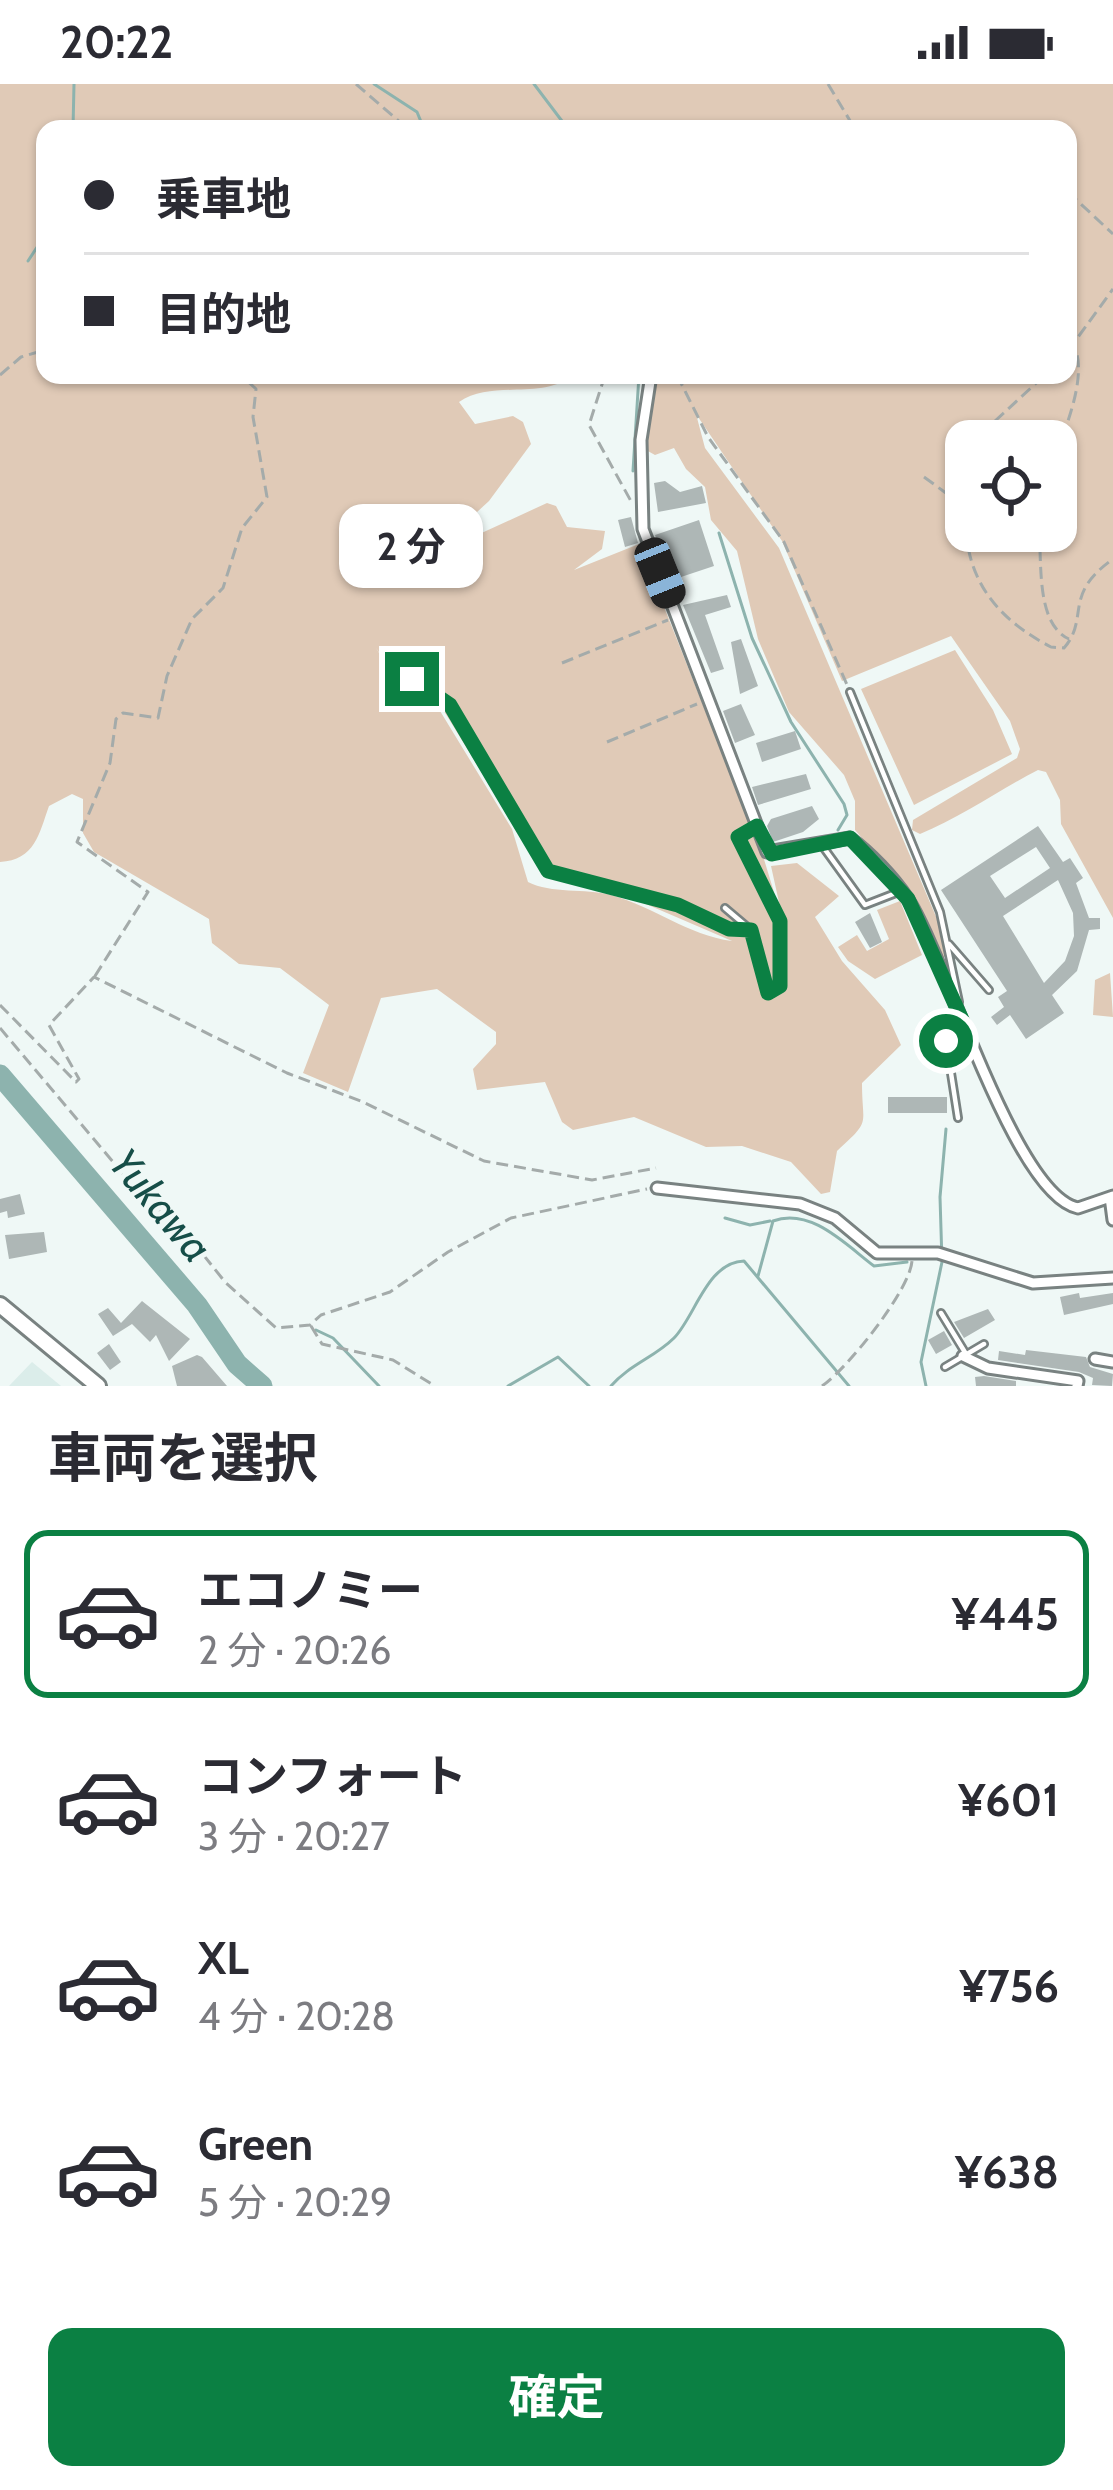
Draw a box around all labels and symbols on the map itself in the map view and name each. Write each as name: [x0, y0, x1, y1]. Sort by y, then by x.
callout: 2 分: [340, 505, 484, 589]
car: [630, 533, 690, 613]
route end: [385, 652, 439, 706]
route start: [919, 1014, 973, 1068]
water label: Yukawa: [99, 1138, 223, 1272]

